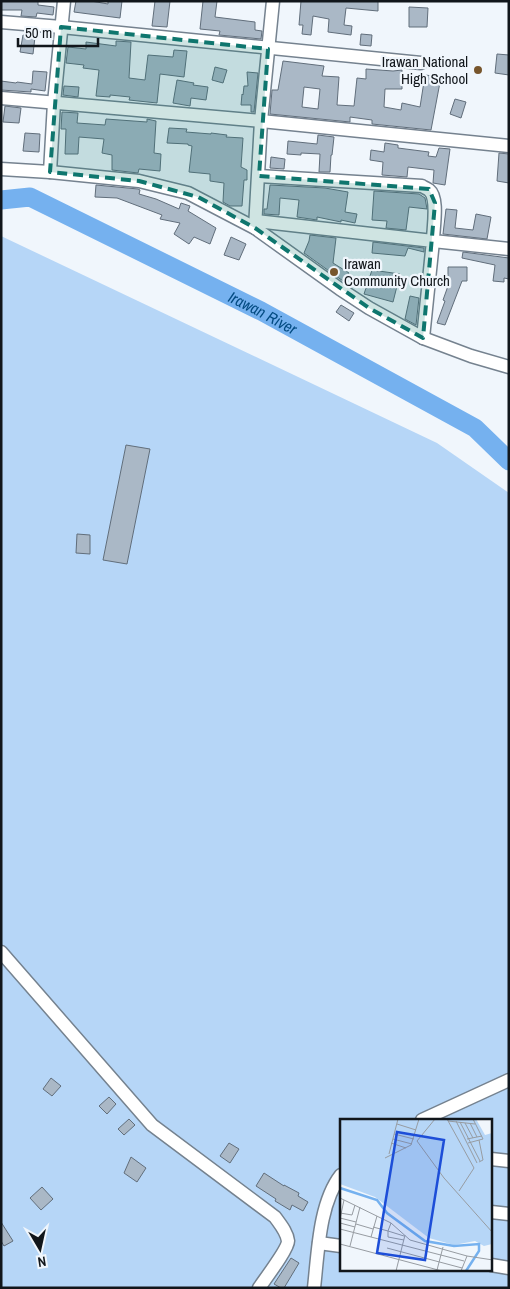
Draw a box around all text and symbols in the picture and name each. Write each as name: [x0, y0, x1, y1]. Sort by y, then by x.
scale bar: [18, 15, 98, 47]
text: 50 m: [25, 22, 52, 43]
place label: Irawan National High School: [382, 51, 468, 89]
marker: Irawan National High School: [472, 64, 484, 76]
place label: Irawan Community Church: [344, 253, 450, 291]
marker: Irawan Community Church: [328, 266, 340, 278]
water label: Irawan River: [225, 286, 301, 340]
inset map: [340, 1119, 492, 1272]
north arrow: [15, 1224, 65, 1274]
text: N: [37, 1252, 48, 1271]

